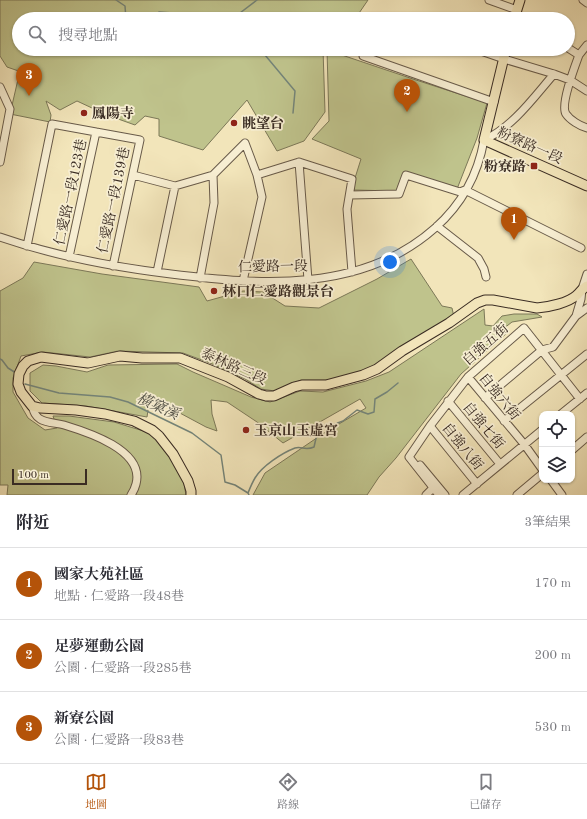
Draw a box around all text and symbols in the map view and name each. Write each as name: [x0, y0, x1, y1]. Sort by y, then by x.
search box: [12, 12, 575, 56]
icon: search: [26, 23, 48, 45]
text: 搜尋地點: [58, 29, 118, 44]
pin: 3: [16, 63, 42, 96]
pin: 2: [394, 79, 420, 112]
place label: 鳳陽寺: [92, 106, 134, 121]
marker: 鳳陽寺: [79, 108, 89, 118]
place label: 眺望台: [242, 115, 284, 131]
marker: 眺望台: [229, 118, 239, 128]
street label: 粉寮路一段: [495, 123, 565, 167]
street label: 仁愛路一段123巷: [52, 138, 89, 247]
street label: 仁愛路一段139巷: [95, 146, 132, 255]
place label: 粉寮路: [484, 158, 526, 174]
marker: 粉寮路: [529, 161, 539, 171]
pin: 1: [501, 207, 527, 240]
your location: [380, 252, 400, 272]
street label: 仁愛路一段: [238, 258, 308, 275]
place label: 林口仁愛路觀景台: [222, 284, 334, 299]
marker: 林口仁愛路觀景台: [209, 286, 219, 296]
street label: 自強五街: [459, 320, 511, 368]
street label: 泰林路三段: [199, 345, 269, 388]
street label: 自強六街: [476, 370, 523, 423]
water label: 橫窠溪: [134, 390, 184, 424]
street label: 自強七街: [460, 399, 507, 452]
map controls: [539, 411, 575, 483]
button: locate: [539, 411, 575, 447]
street label: 自強八街: [439, 420, 486, 473]
place label: 玉京山玉虛宮: [254, 422, 338, 438]
marker: 玉京山玉虛宮: [241, 425, 251, 435]
button: layers: [539, 447, 575, 483]
scale bar: [12, 467, 87, 486]
text: 100 m: [18, 470, 49, 481]
text: 附近: [16, 515, 50, 532]
text: 3筆結果: [524, 516, 571, 529]
text: 國家大苑社區: [54, 568, 144, 583]
text: 1: [25, 577, 33, 590]
text: 170 m: [534, 577, 571, 590]
text: 地點 · 仁愛路一段48巷: [54, 590, 184, 603]
text: 足夢運動公園: [54, 640, 144, 655]
text: 2: [25, 649, 33, 662]
text: 200 m: [534, 649, 571, 662]
text: 公園 · 仁愛路一段285巷: [54, 662, 192, 675]
text: 新寮公園: [54, 712, 114, 727]
text: 3: [25, 721, 33, 734]
text: 530 m: [534, 721, 571, 734]
text: 公園 · 仁愛路一段83巷: [54, 734, 184, 747]
tab: 地圖: [85, 771, 107, 813]
tab: 路線: [277, 771, 299, 813]
tab: 已儲存: [469, 771, 502, 813]

